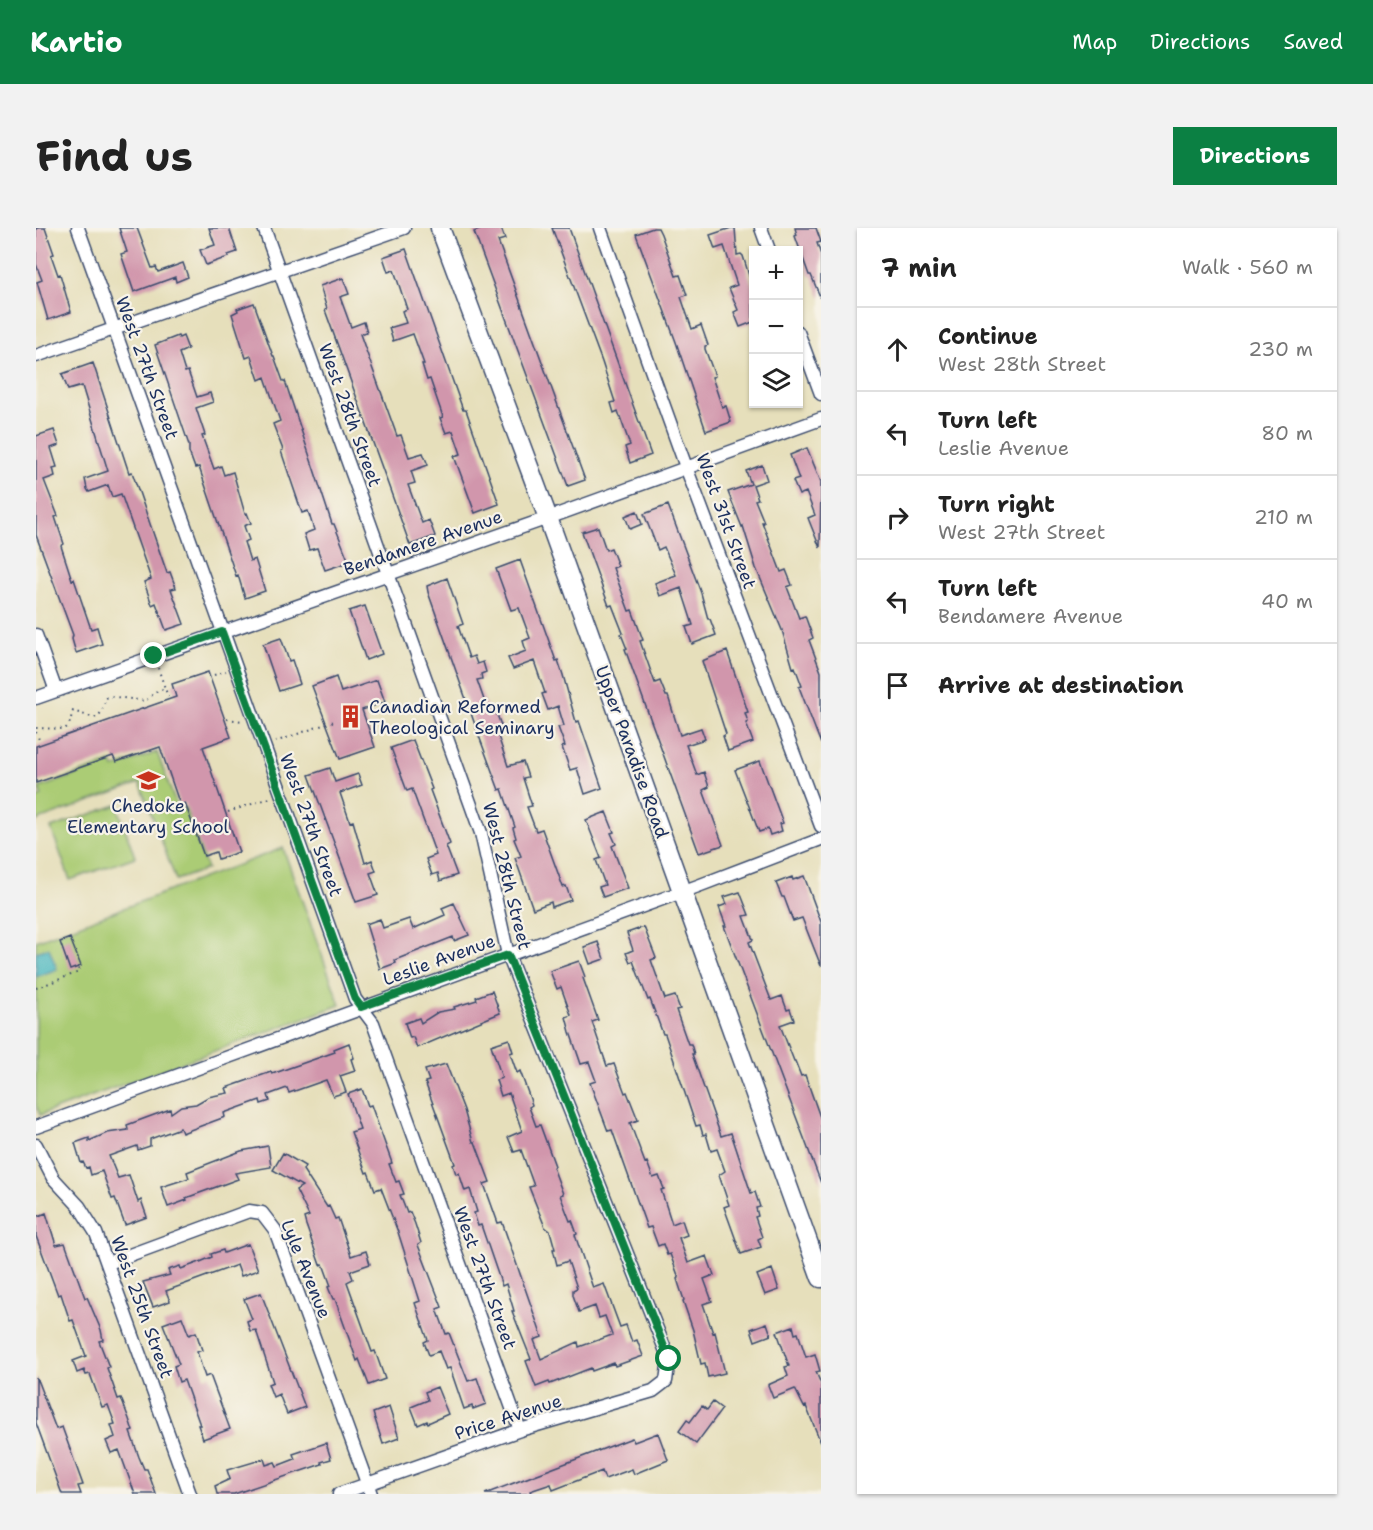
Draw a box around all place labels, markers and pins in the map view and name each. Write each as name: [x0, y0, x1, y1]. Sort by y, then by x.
place label: Canadian Reformed Theological Seminary: [369, 695, 555, 740]
building icon: Canadian Reformed Theological Seminary: [338, 704, 364, 730]
school or university icon: Chedoke Elementary School: [135, 767, 161, 793]
place label: Chedoke Elementary School: [67, 794, 230, 839]

